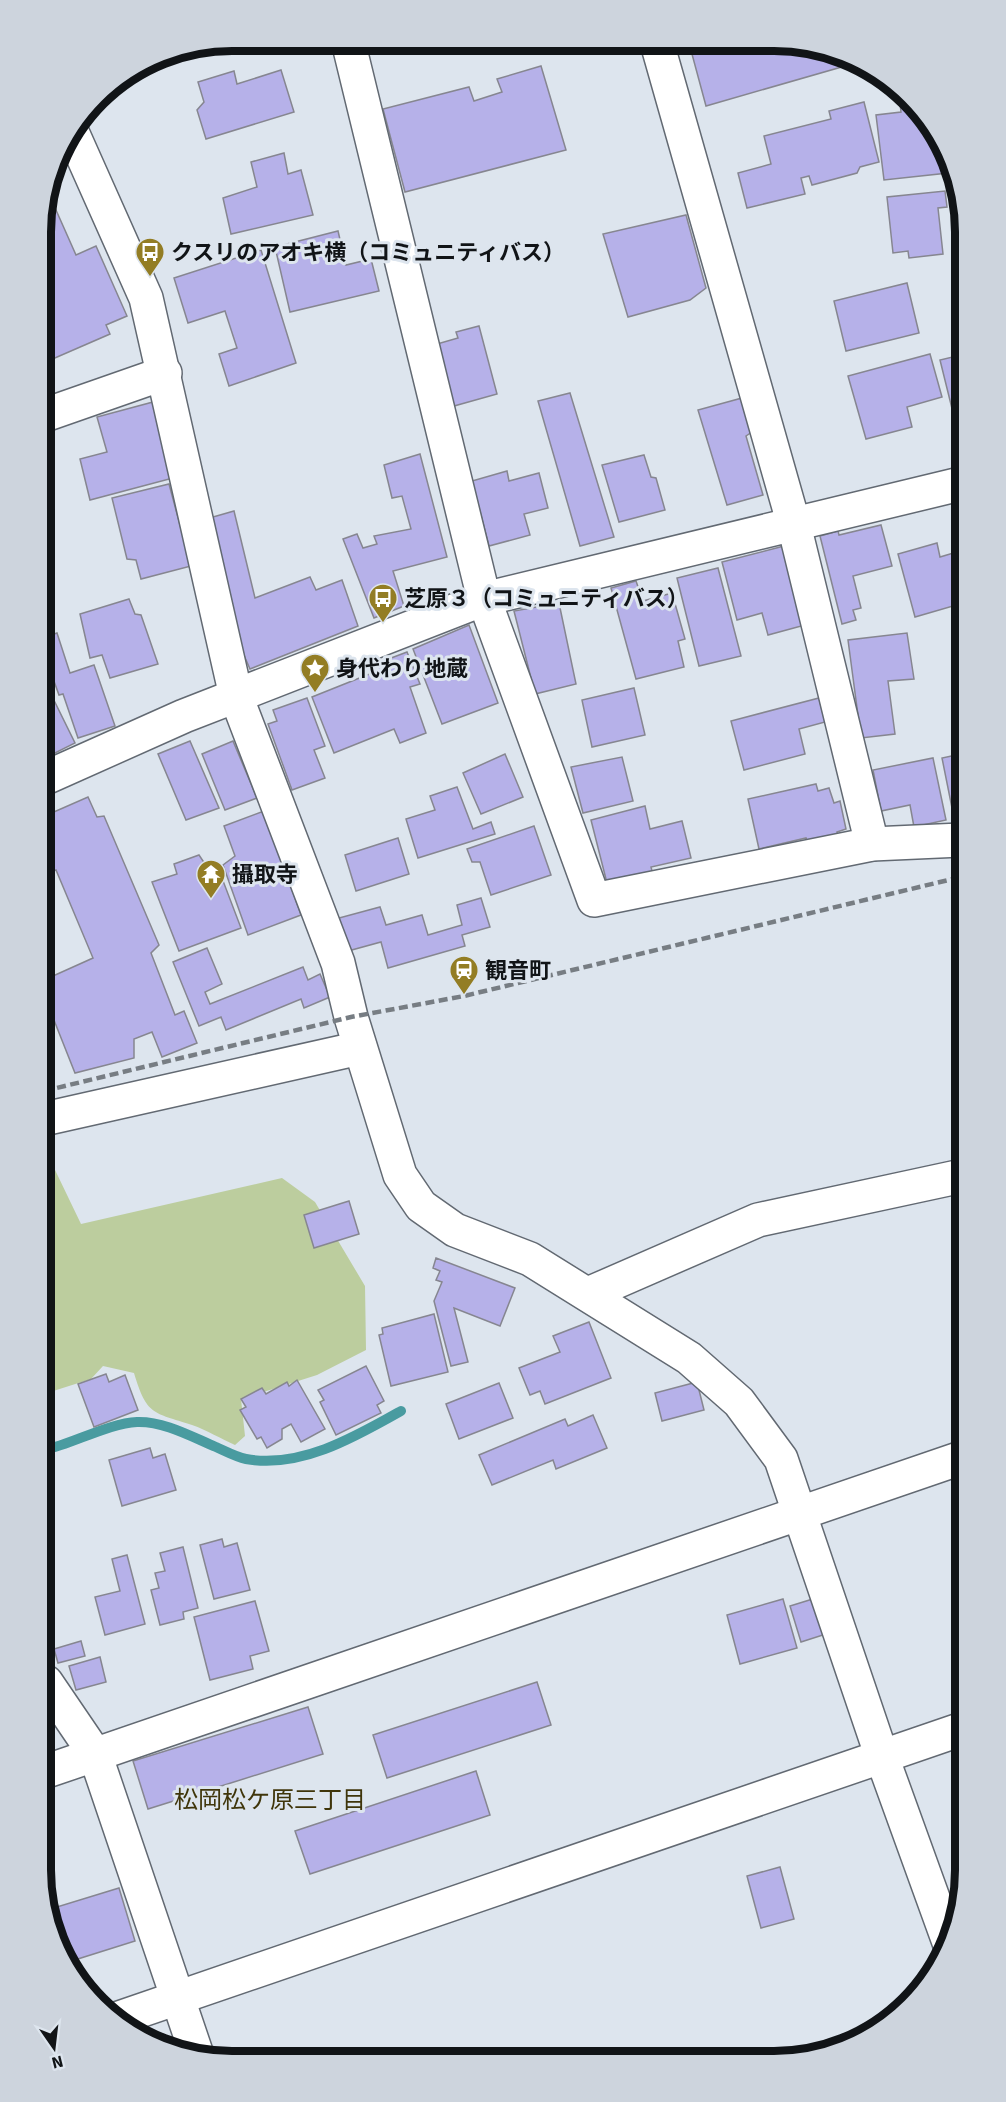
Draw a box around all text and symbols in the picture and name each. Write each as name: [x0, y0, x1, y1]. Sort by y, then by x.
bus stop icon: クスリのアオキ横（コミュニティバス）: [134, 236, 166, 278]
place label: クスリのアオキ横（コミュニティバス）: [171, 239, 565, 266]
bus stop icon: 芝原３（コミュニティバス）: [367, 582, 399, 624]
place label: 芝原３（コミュニティバス）: [404, 585, 689, 612]
place icon: 身代わり地蔵: [299, 652, 331, 694]
place label: 身代わり地蔵: [336, 655, 468, 682]
temple icon: 攝取寺: [195, 858, 227, 900]
place label: 攝取寺: [232, 861, 298, 888]
station icon: 観音町: [448, 954, 480, 996]
place label: 観音町: [485, 957, 551, 984]
district label: 松岡松ケ原三丁目: [174, 1785, 366, 1815]
north arrow: [24, 2018, 84, 2078]
text: N: [50, 2051, 65, 2073]

